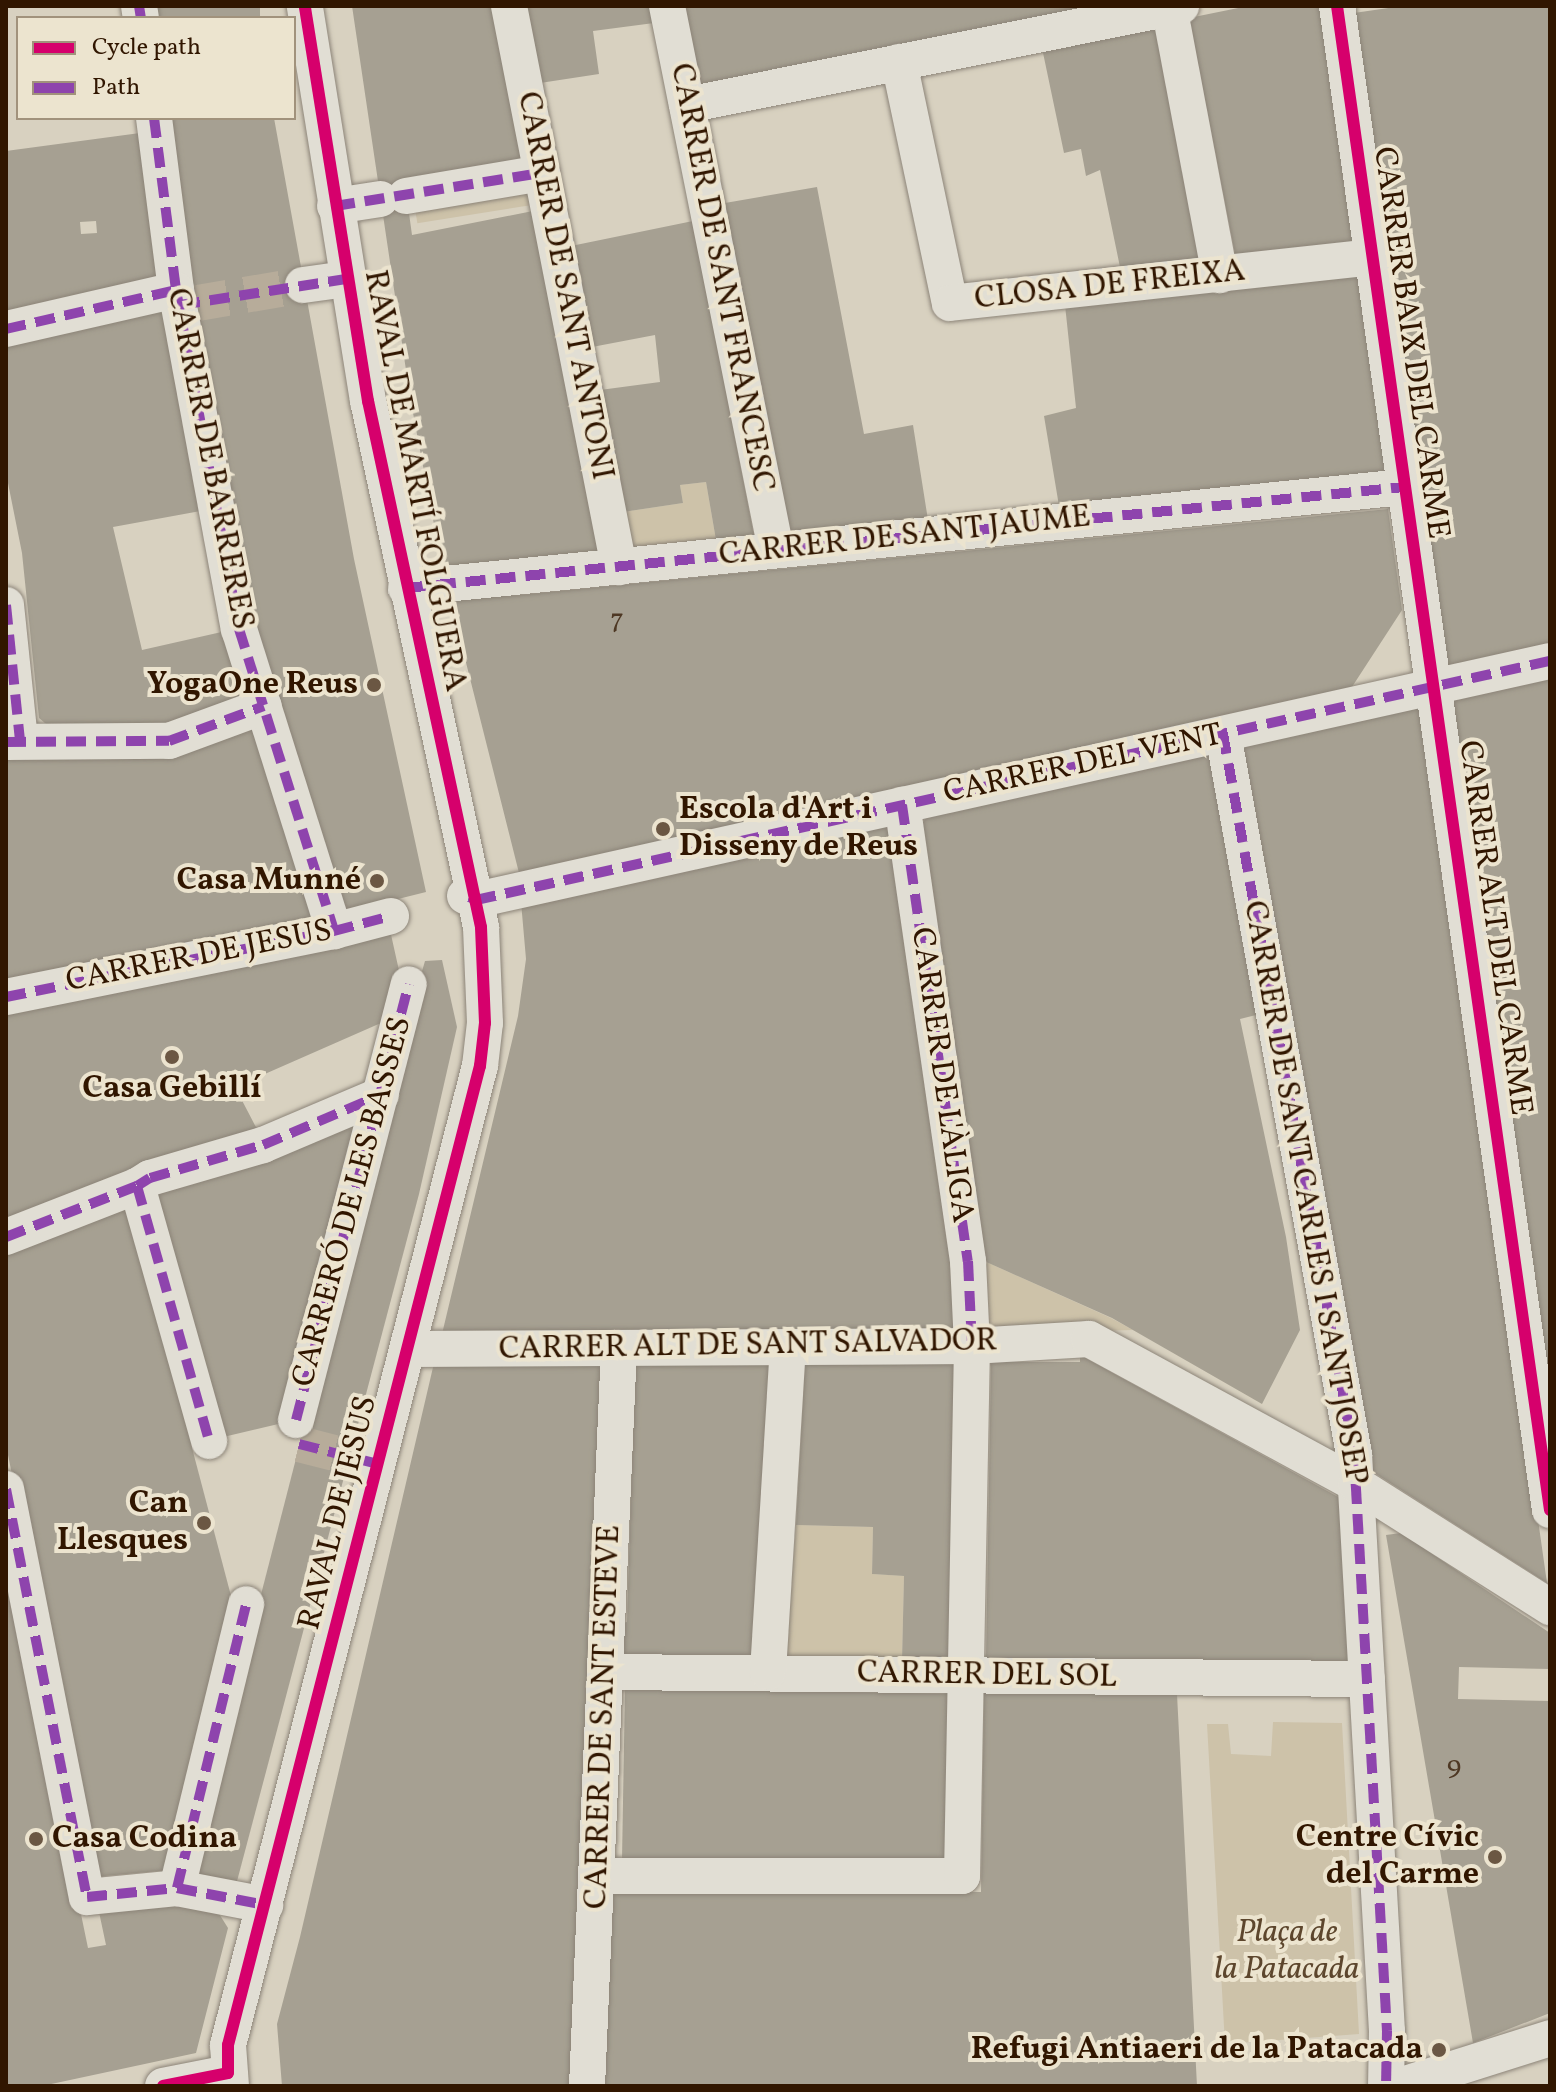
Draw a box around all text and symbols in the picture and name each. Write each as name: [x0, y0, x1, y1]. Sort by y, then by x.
legend: [16, 16, 296, 120]
text: Cycle path: [92, 31, 201, 65]
street label: CARRER DE SANT FRANCESC: [660, 60, 782, 496]
text: Path: [92, 71, 140, 105]
street label: CARRER DE SANT ANTONI: [507, 88, 621, 484]
street label: CARRER BAIX DEL CARME: [1363, 145, 1457, 541]
street label: CLOSA DE FREIXA: [973, 253, 1247, 319]
street label: RAVAL DE MARTÍ FOLGUERA: [354, 267, 474, 695]
street label: CARRER DE BARRERES: [157, 285, 261, 633]
street label: CARRER DE SANT JAUME: [717, 498, 1093, 576]
house number: 7: [610, 603, 624, 637]
place label: YogaOne Reus: [147, 666, 358, 704]
marker: YogaOne Reus: [365, 676, 383, 694]
street label: CARRER DEL VENT: [940, 717, 1226, 813]
street label: CARRER ALT DEL CARME: [1449, 738, 1539, 1118]
place label: Escola d'Art i Disseny de Reus: [679, 792, 918, 867]
marker: Escola d'Art i Disseny de Reus: [654, 820, 672, 838]
place label: Casa Munné: [176, 862, 361, 900]
marker: Casa Munné: [368, 872, 386, 890]
street label: CARRER DE SANT CARLES I SANT JOSEP: [1234, 897, 1374, 1489]
street label: CARRER DE JESUS: [63, 912, 335, 1002]
street label: CARRER DE L'ÀLIGA: [901, 925, 981, 1225]
street label: CARRERÓ DE LES BASSES: [285, 1013, 421, 1391]
marker: Casa Gebillí: [163, 1048, 181, 1066]
place label: Casa Gebillí: [82, 1070, 262, 1108]
street label: CARRER ALT DE SANT SALVADOR: [497, 1322, 999, 1370]
street label: RAVAL DE JESUS: [291, 1392, 387, 1634]
place label: Can Llesques: [57, 1486, 188, 1561]
marker: Can Llesques: [195, 1514, 213, 1532]
street label: CARRER DE SANT ESTEVE: [578, 1524, 630, 1910]
street label: CARRER DEL SOL: [857, 1655, 1117, 1697]
house number: 9: [1447, 1750, 1461, 1784]
place label: Casa Codina: [52, 1820, 237, 1858]
place label: Centre Cívic del Carme: [1296, 1820, 1479, 1895]
marker: Casa Codina: [27, 1830, 45, 1848]
marker: Centre Cívic del Carme: [1486, 1848, 1504, 1866]
park label: Plaça de la Patacada: [1215, 1915, 1359, 1990]
place label: Refugi Antiaeri de la Patacada: [971, 2031, 1423, 2069]
marker: Refugi Antiaeri de la Patacada: [1430, 2041, 1448, 2059]

